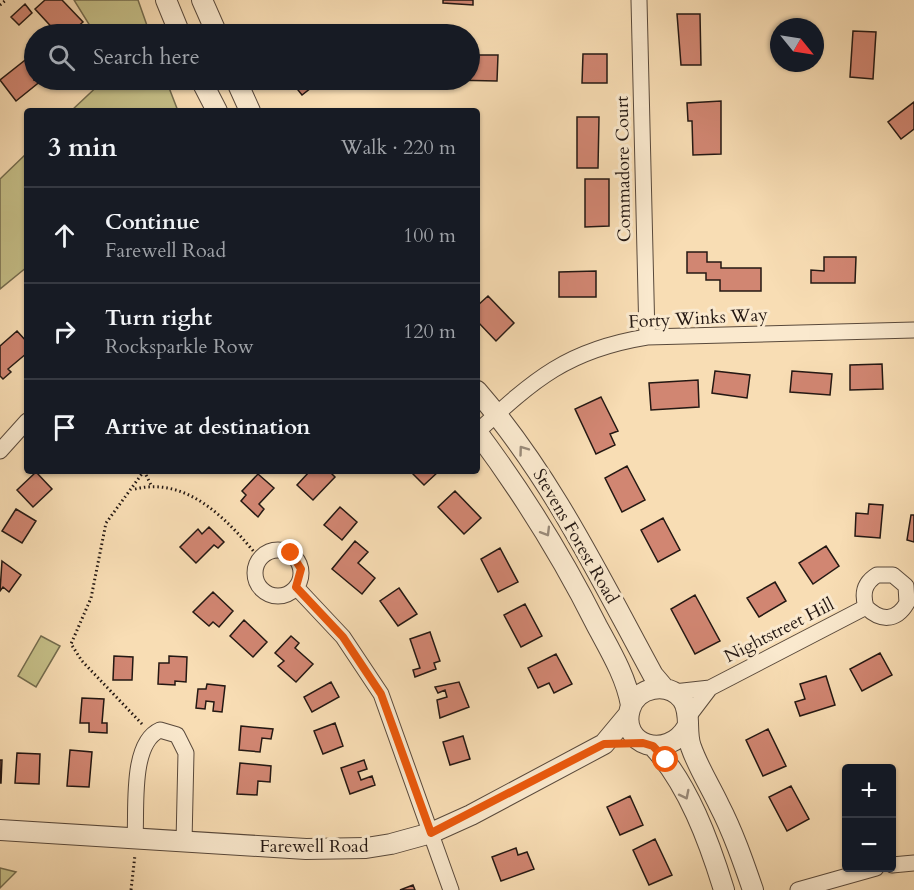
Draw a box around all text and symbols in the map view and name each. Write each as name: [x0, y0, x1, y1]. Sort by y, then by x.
north arrow: [770, 18, 824, 72]
search box: [24, 24, 480, 90]
icon: search: [45, 41, 78, 74]
text: Search here: [93, 42, 200, 72]
street label: Commadore Court: [610, 95, 637, 242]
text: 3 min: [48, 130, 117, 165]
text: Walk · 220 m: [341, 134, 456, 161]
text: Continue: [105, 207, 200, 237]
icon: ahead: [48, 219, 81, 252]
text: 100 m: [403, 222, 456, 249]
text: Farewell Road: [105, 237, 226, 264]
street label: Forty Winks Way: [628, 302, 769, 335]
text: Turn right: [105, 303, 212, 333]
icon: right: [48, 315, 81, 348]
text: 120 m: [403, 318, 456, 345]
text: Rocksparkle Row: [105, 333, 254, 360]
icon: arrive: [48, 411, 81, 444]
text: Arrive at destination: [105, 412, 310, 442]
one-way arrow: [520, 446, 531, 457]
street label: Stevens Forest Road: [527, 464, 625, 609]
one-way arrow: [539, 526, 551, 536]
route end: [277, 539, 303, 565]
street label: Nightstreet Hill: [720, 592, 839, 669]
route start: [652, 746, 678, 772]
map controls: [842, 764, 896, 872]
button: +: [842, 764, 896, 818]
one-way arrow: [678, 788, 689, 799]
button: −: [842, 818, 896, 872]
street label: Farewell Road: [260, 834, 369, 859]

